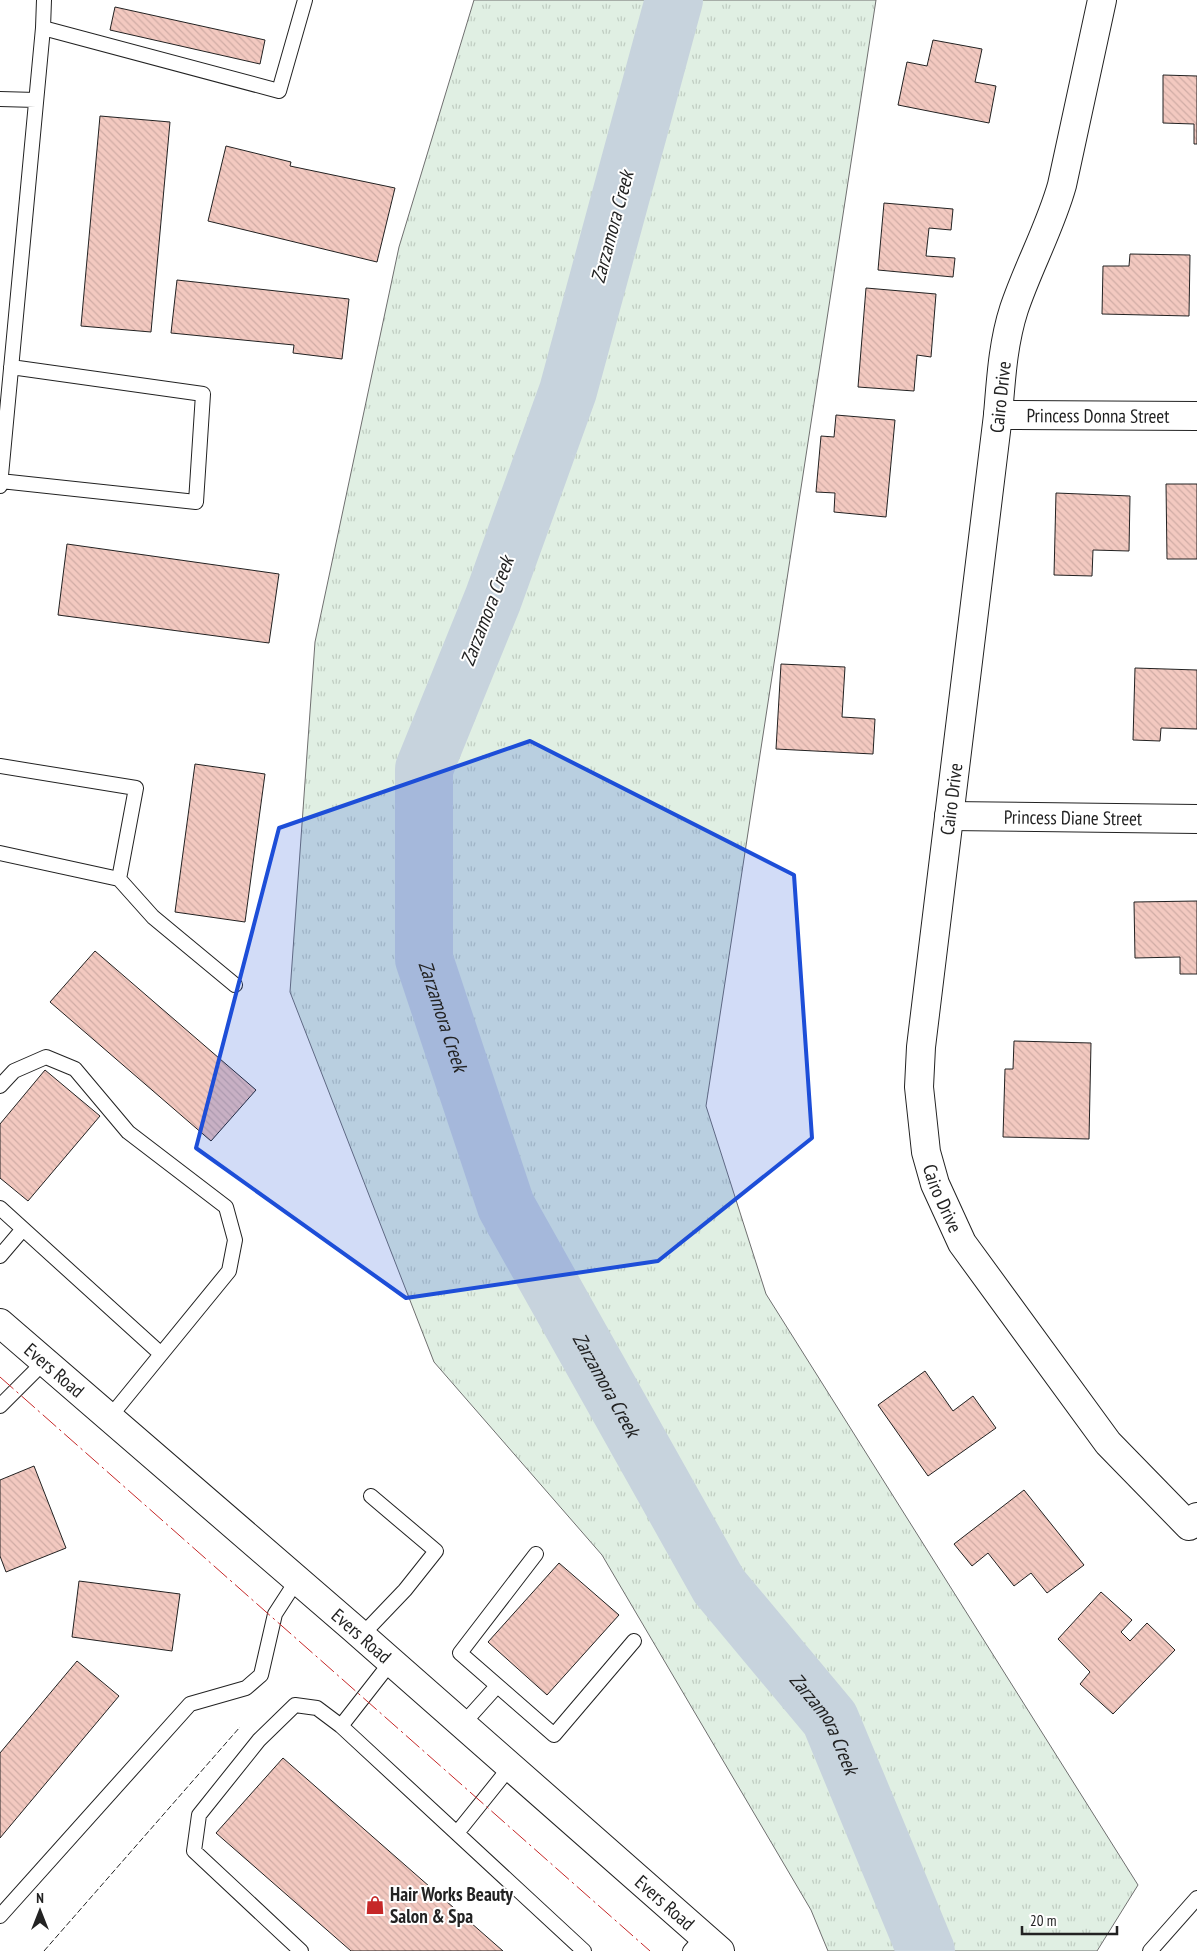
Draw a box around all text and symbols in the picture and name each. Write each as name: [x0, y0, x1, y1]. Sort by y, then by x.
water label: Zarzamora Creek: [585, 166, 640, 286]
street label: Cairo Drive: [984, 360, 1016, 434]
street label: Princess Donna Street: [1026, 403, 1170, 428]
water label: Zarzamora Creek: [454, 551, 521, 669]
street label: Cairo Drive: [935, 762, 967, 836]
street label: Princess Diane Street: [1004, 805, 1143, 830]
water label: Zarzamora Creek: [413, 958, 474, 1077]
street label: Cairo Drive: [918, 1161, 968, 1236]
water label: Zarzamora Creek: [567, 1328, 647, 1443]
street label: Evers Road: [20, 1338, 89, 1403]
street label: Evers Road: [327, 1603, 396, 1668]
water label: Zarzamora Creek: [784, 1667, 865, 1780]
street label: Evers Road: [630, 1870, 700, 1935]
place label: Hair Works Beauty Salon & Spa: [390, 1882, 513, 1928]
north arrow: [15, 1886, 65, 1936]
text: N: [36, 1889, 44, 1907]
shop icon: Hair Works Beauty Salon & Spa: [364, 1894, 386, 1916]
scale bar: [1022, 1904, 1117, 1936]
text: 20 m: [1030, 1911, 1056, 1930]

